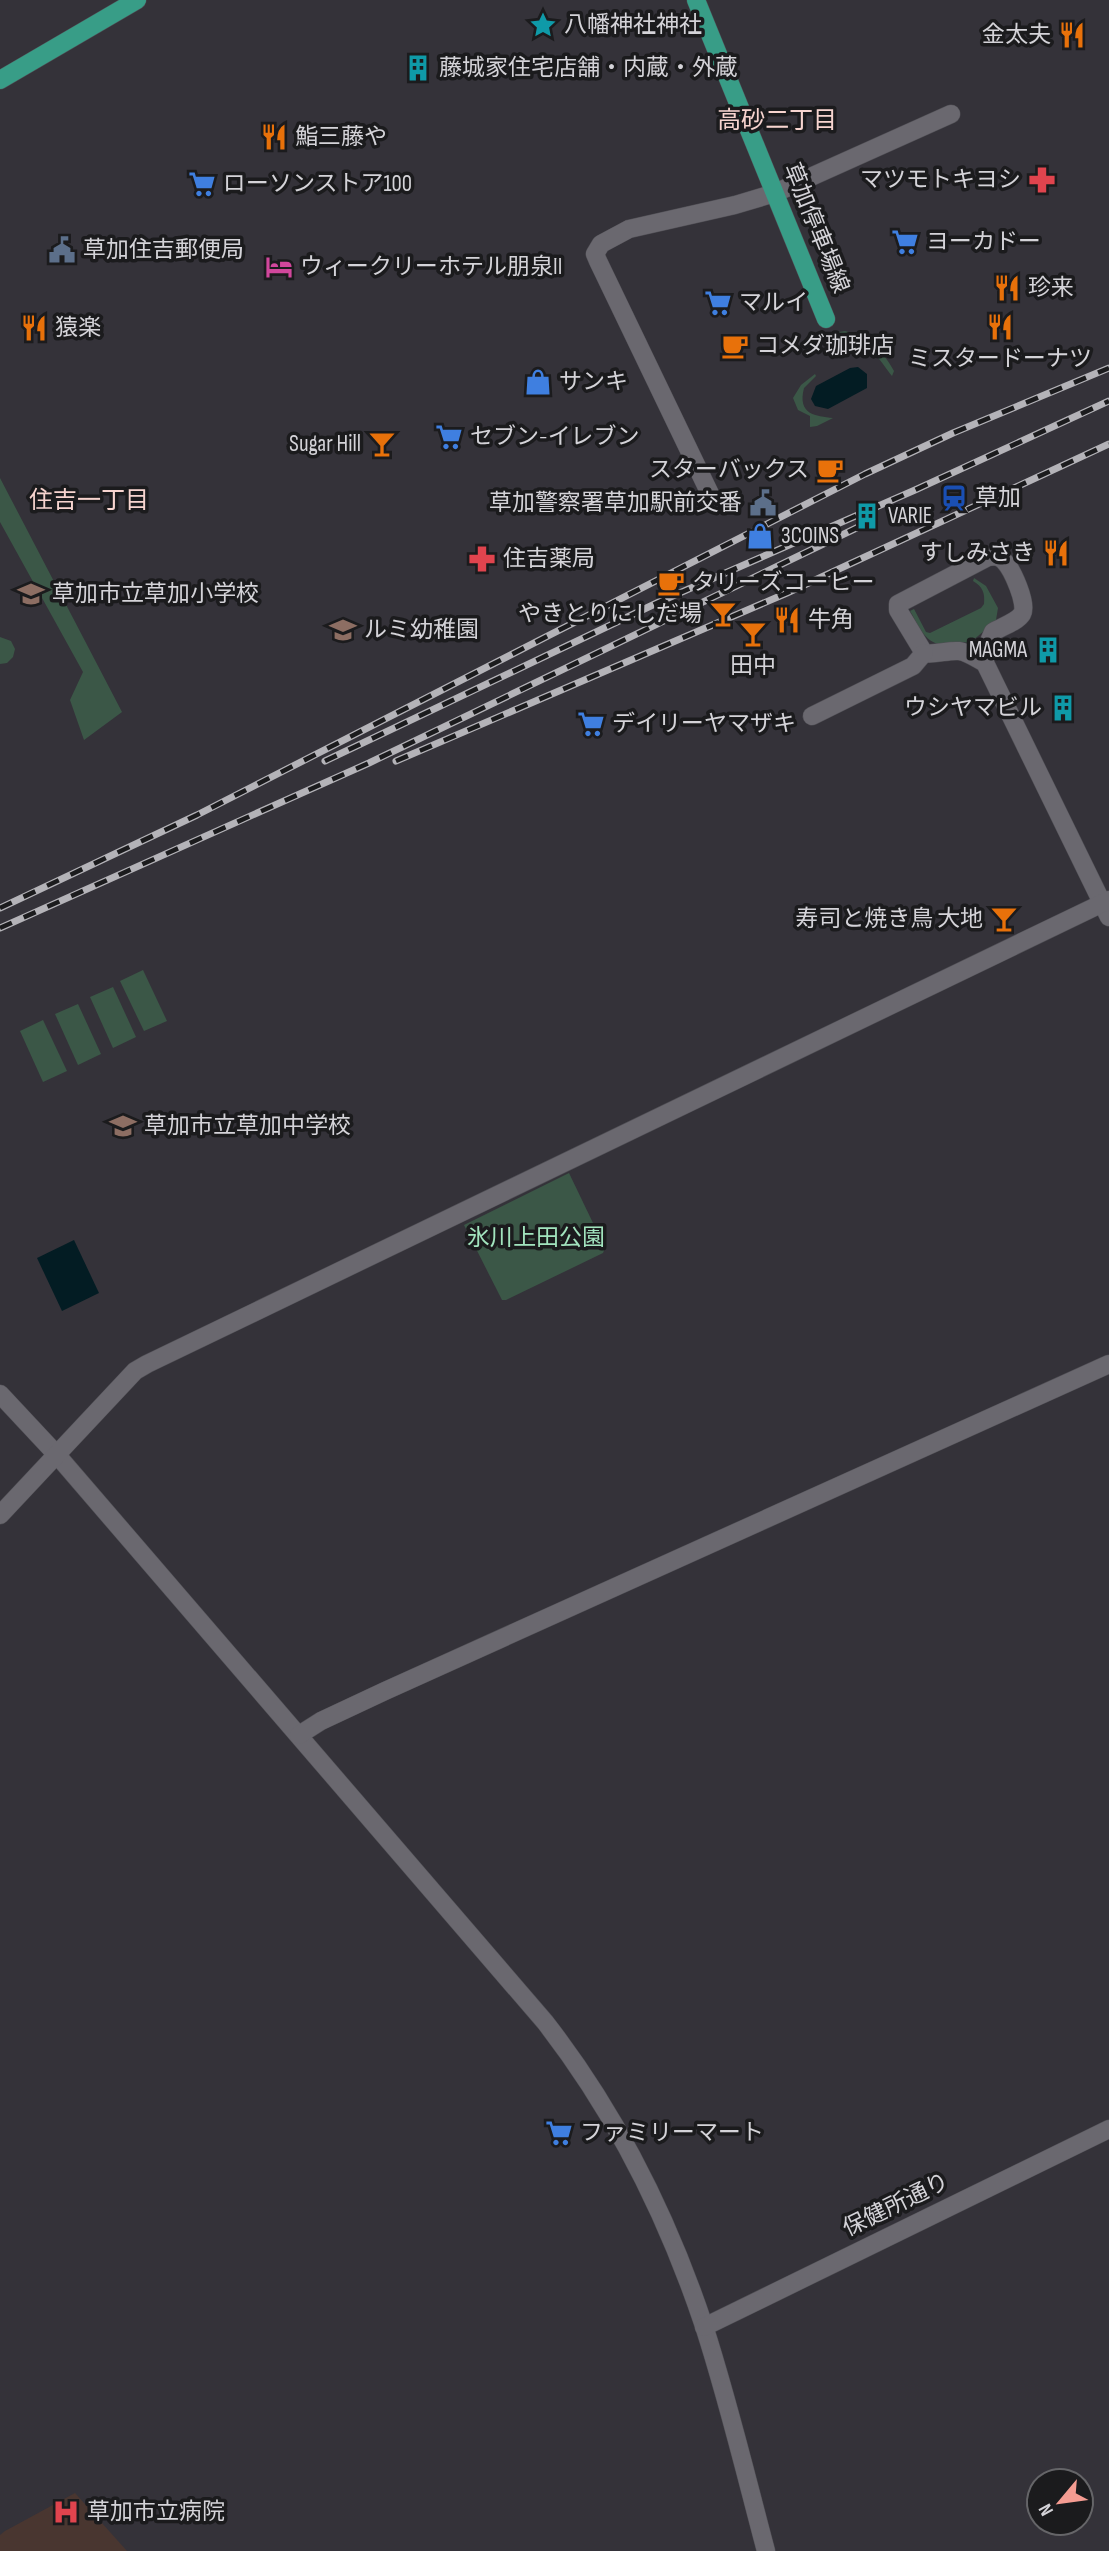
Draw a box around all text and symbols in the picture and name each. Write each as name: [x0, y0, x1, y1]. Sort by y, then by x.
place icon: 八幡神社神社: [528, 10, 558, 40]
place label: 八幡神社神社: [564, 11, 702, 39]
restaurant icon: 金太夫: [1057, 20, 1087, 50]
place label: 金太夫: [982, 21, 1051, 49]
building icon: 藤城家住宅店舗・内蔵・外蔵: [403, 53, 433, 83]
place label: 藤城家住宅店舗・内蔵・外蔵: [439, 54, 738, 82]
district label: 高砂二丁目: [717, 106, 837, 135]
restaurant icon: 鮨三藤や: [259, 122, 289, 152]
place label: 鮨三藤や: [295, 123, 387, 151]
street label: 草加停車場線: [777, 159, 855, 297]
pharmacy icon: マツモトキヨシ: [1027, 165, 1057, 195]
place label: マツモトキヨシ: [860, 166, 1021, 194]
supermarket icon: ローソンストア100: [187, 169, 217, 199]
place label: ローソンストア100: [223, 170, 412, 198]
supermarket icon: ヨーカドー: [890, 227, 920, 257]
place label: ヨーカドー: [926, 228, 1041, 256]
public building icon: 草加住吉郵便局: [47, 235, 77, 265]
place label: 草加住吉郵便局: [83, 236, 244, 264]
hotel icon: ウィークリーホテル朋泉II: [264, 252, 294, 282]
place label: ウィークリーホテル朋泉II: [300, 253, 562, 281]
restaurant icon: 珍来: [992, 273, 1022, 303]
place label: 珍来: [1028, 274, 1074, 302]
supermarket icon: マルイ: [703, 288, 733, 318]
place label: マルイ: [739, 289, 808, 317]
restaurant icon: ミスタードーナツ: [985, 312, 1015, 342]
restaurant icon: 猿楽: [19, 313, 49, 343]
place label: 猿楽: [55, 314, 101, 342]
cafe icon: コメダ珈琲店: [720, 331, 750, 361]
place label: コメダ珈琲店: [756, 332, 894, 360]
place label: ミスタードーナツ: [908, 345, 1092, 373]
shop icon: サンキ: [523, 367, 553, 397]
place label: サンキ: [559, 368, 628, 396]
supermarket icon: セブン-イレブン: [434, 422, 464, 452]
place label: セブン-イレブン: [470, 423, 639, 451]
bar icon: Sugar Hill: [367, 429, 397, 459]
place label: Sugar Hill: [289, 430, 361, 458]
cafe icon: スターバックス: [815, 455, 845, 485]
place label: スターバックス: [649, 456, 809, 484]
station icon: 草加: [939, 483, 969, 513]
place label: 草加: [975, 484, 1021, 512]
district label: 住吉一丁目: [29, 486, 149, 515]
public building icon: 草加警察署草加駅前交番: [748, 488, 778, 518]
place label: 草加警察署草加駅前交番: [489, 489, 742, 517]
building icon: VARIE: [852, 501, 882, 531]
place label: VARIE: [888, 502, 932, 530]
shop icon: 3COINS: [745, 521, 775, 551]
place label: 3COINS: [781, 522, 839, 550]
restaurant icon: すしみさき: [1041, 538, 1071, 568]
place label: すしみさき: [920, 539, 1035, 567]
pharmacy icon: 住吉薬局: [467, 544, 497, 574]
place label: 住吉薬局: [503, 545, 595, 573]
cafe icon: タリーズコーヒー: [656, 568, 686, 598]
place label: タリーズコーヒー: [692, 569, 875, 597]
school or university icon: 草加市立草加小学校: [16, 579, 46, 609]
place label: 草加市立草加小学校: [52, 580, 259, 608]
bar icon: やきとりにしだ場: [708, 599, 738, 629]
place label: やきとりにしだ場: [518, 600, 702, 628]
restaurant icon: 牛角: [772, 605, 802, 635]
place label: 牛角: [808, 606, 854, 634]
school or university icon: ルミ幼稚園: [328, 615, 358, 645]
place label: ルミ幼稚園: [364, 616, 479, 644]
bar icon: 田中: [738, 619, 768, 649]
building icon: MAGMA: [1033, 635, 1063, 665]
place label: MAGMA: [969, 636, 1027, 664]
place label: 田中: [730, 652, 776, 680]
building icon: ウシヤマビル: [1048, 693, 1078, 723]
place label: ウシヤマビル: [904, 694, 1042, 722]
supermarket icon: デイリーヤマザキ: [576, 709, 606, 739]
place label: デイリーヤマザキ: [612, 710, 796, 738]
bar icon: 寿司と焼き鳥 大地: [989, 904, 1019, 934]
place label: 寿司と焼き鳥 大地: [795, 905, 983, 933]
school or university icon: 草加市立草加中学校: [108, 1111, 138, 1141]
place label: 草加市立草加中学校: [144, 1112, 351, 1140]
park label: 氷川上田公園: [467, 1224, 605, 1252]
supermarket icon: ファミリーマート: [544, 2118, 574, 2148]
place label: ファミリーマート: [580, 2119, 764, 2147]
street label: 保健所通り: [838, 2167, 954, 2243]
north arrow: [1025, 2467, 1095, 2537]
hospital icon: 草加市立病院: [51, 2497, 81, 2527]
place label: 草加市立病院: [87, 2498, 225, 2526]
text: N: [1034, 2499, 1059, 2520]

